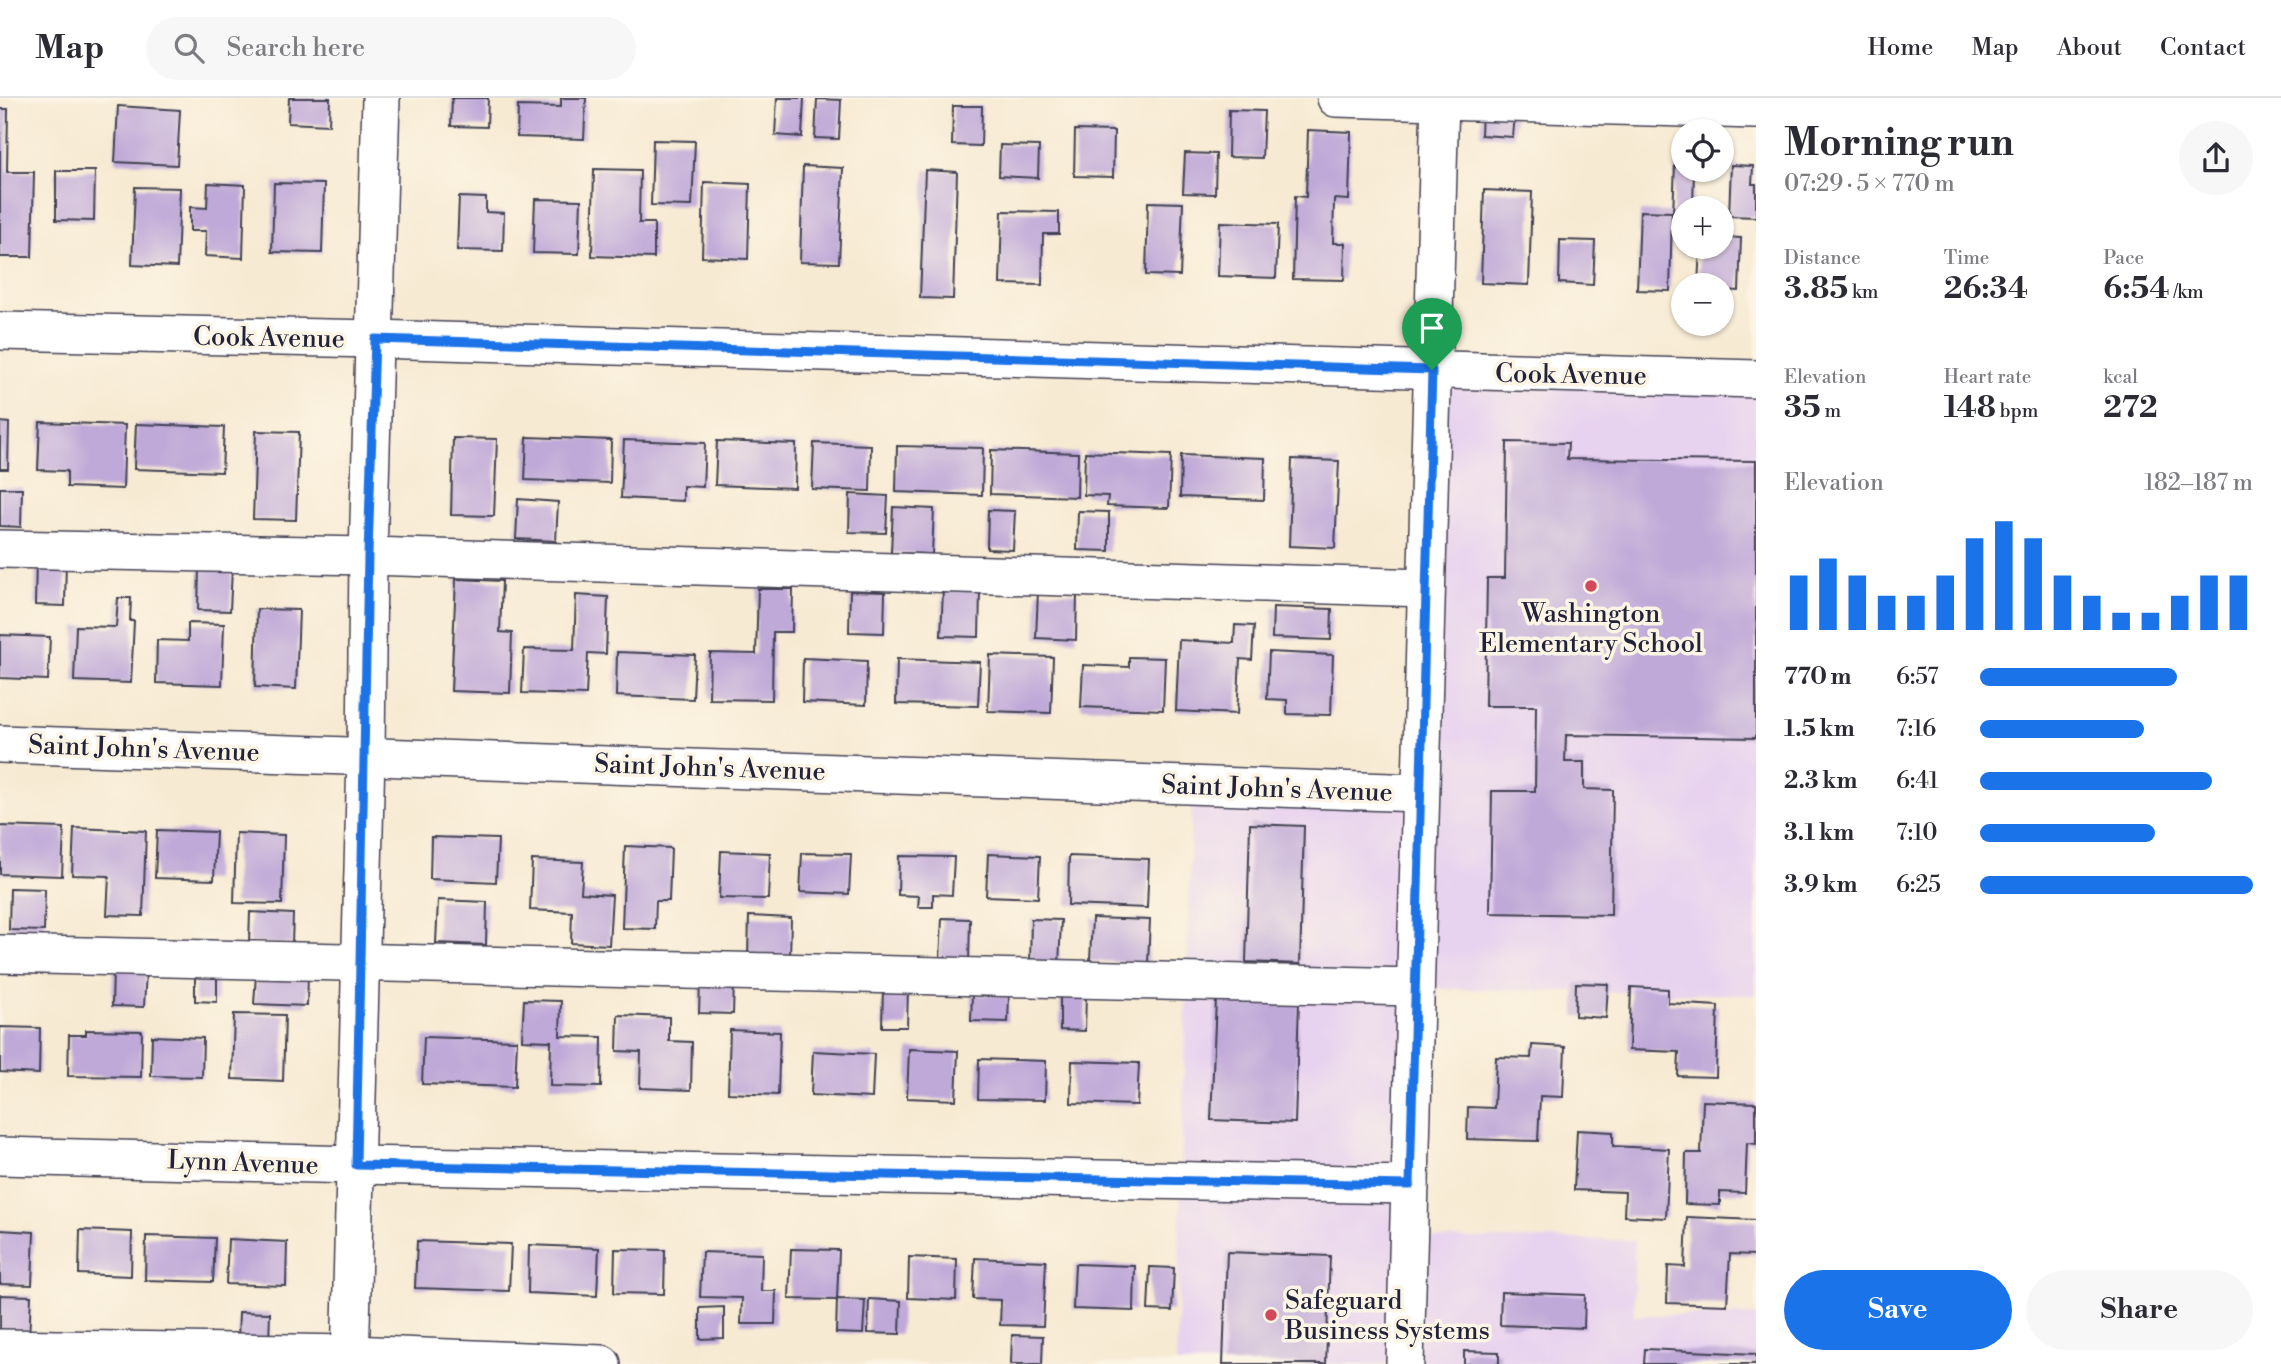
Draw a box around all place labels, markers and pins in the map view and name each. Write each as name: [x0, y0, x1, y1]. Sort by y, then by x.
pin: [1402, 298, 1462, 370]
marker: Washington Elementary School: [1583, 578, 1599, 594]
place label: Washington Elementary School: [1479, 598, 1703, 660]
place label: Safeguard Business Systems: [1284, 1285, 1490, 1347]
marker: Safeguard Business Systems: [1263, 1307, 1279, 1323]

